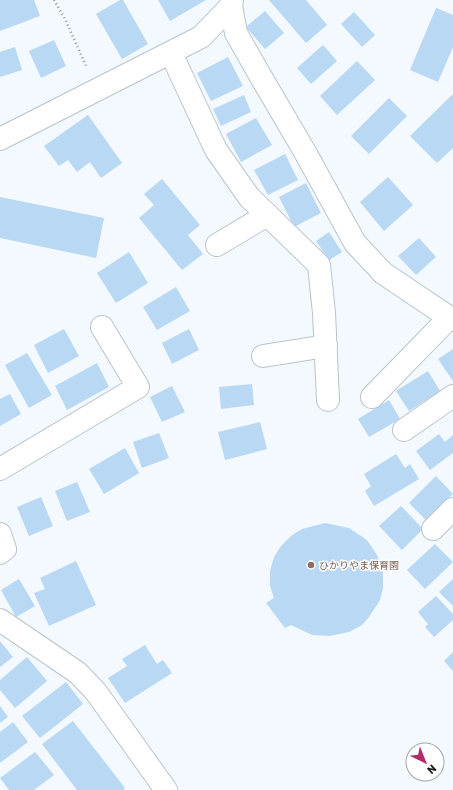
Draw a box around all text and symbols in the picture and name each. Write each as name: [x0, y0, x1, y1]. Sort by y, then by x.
marker: ひかりやま保育園: [306, 560, 316, 570]
place label: ひかりやま保育園: [319, 560, 399, 572]
north arrow: [405, 742, 445, 782]
text: N: [424, 761, 439, 776]

